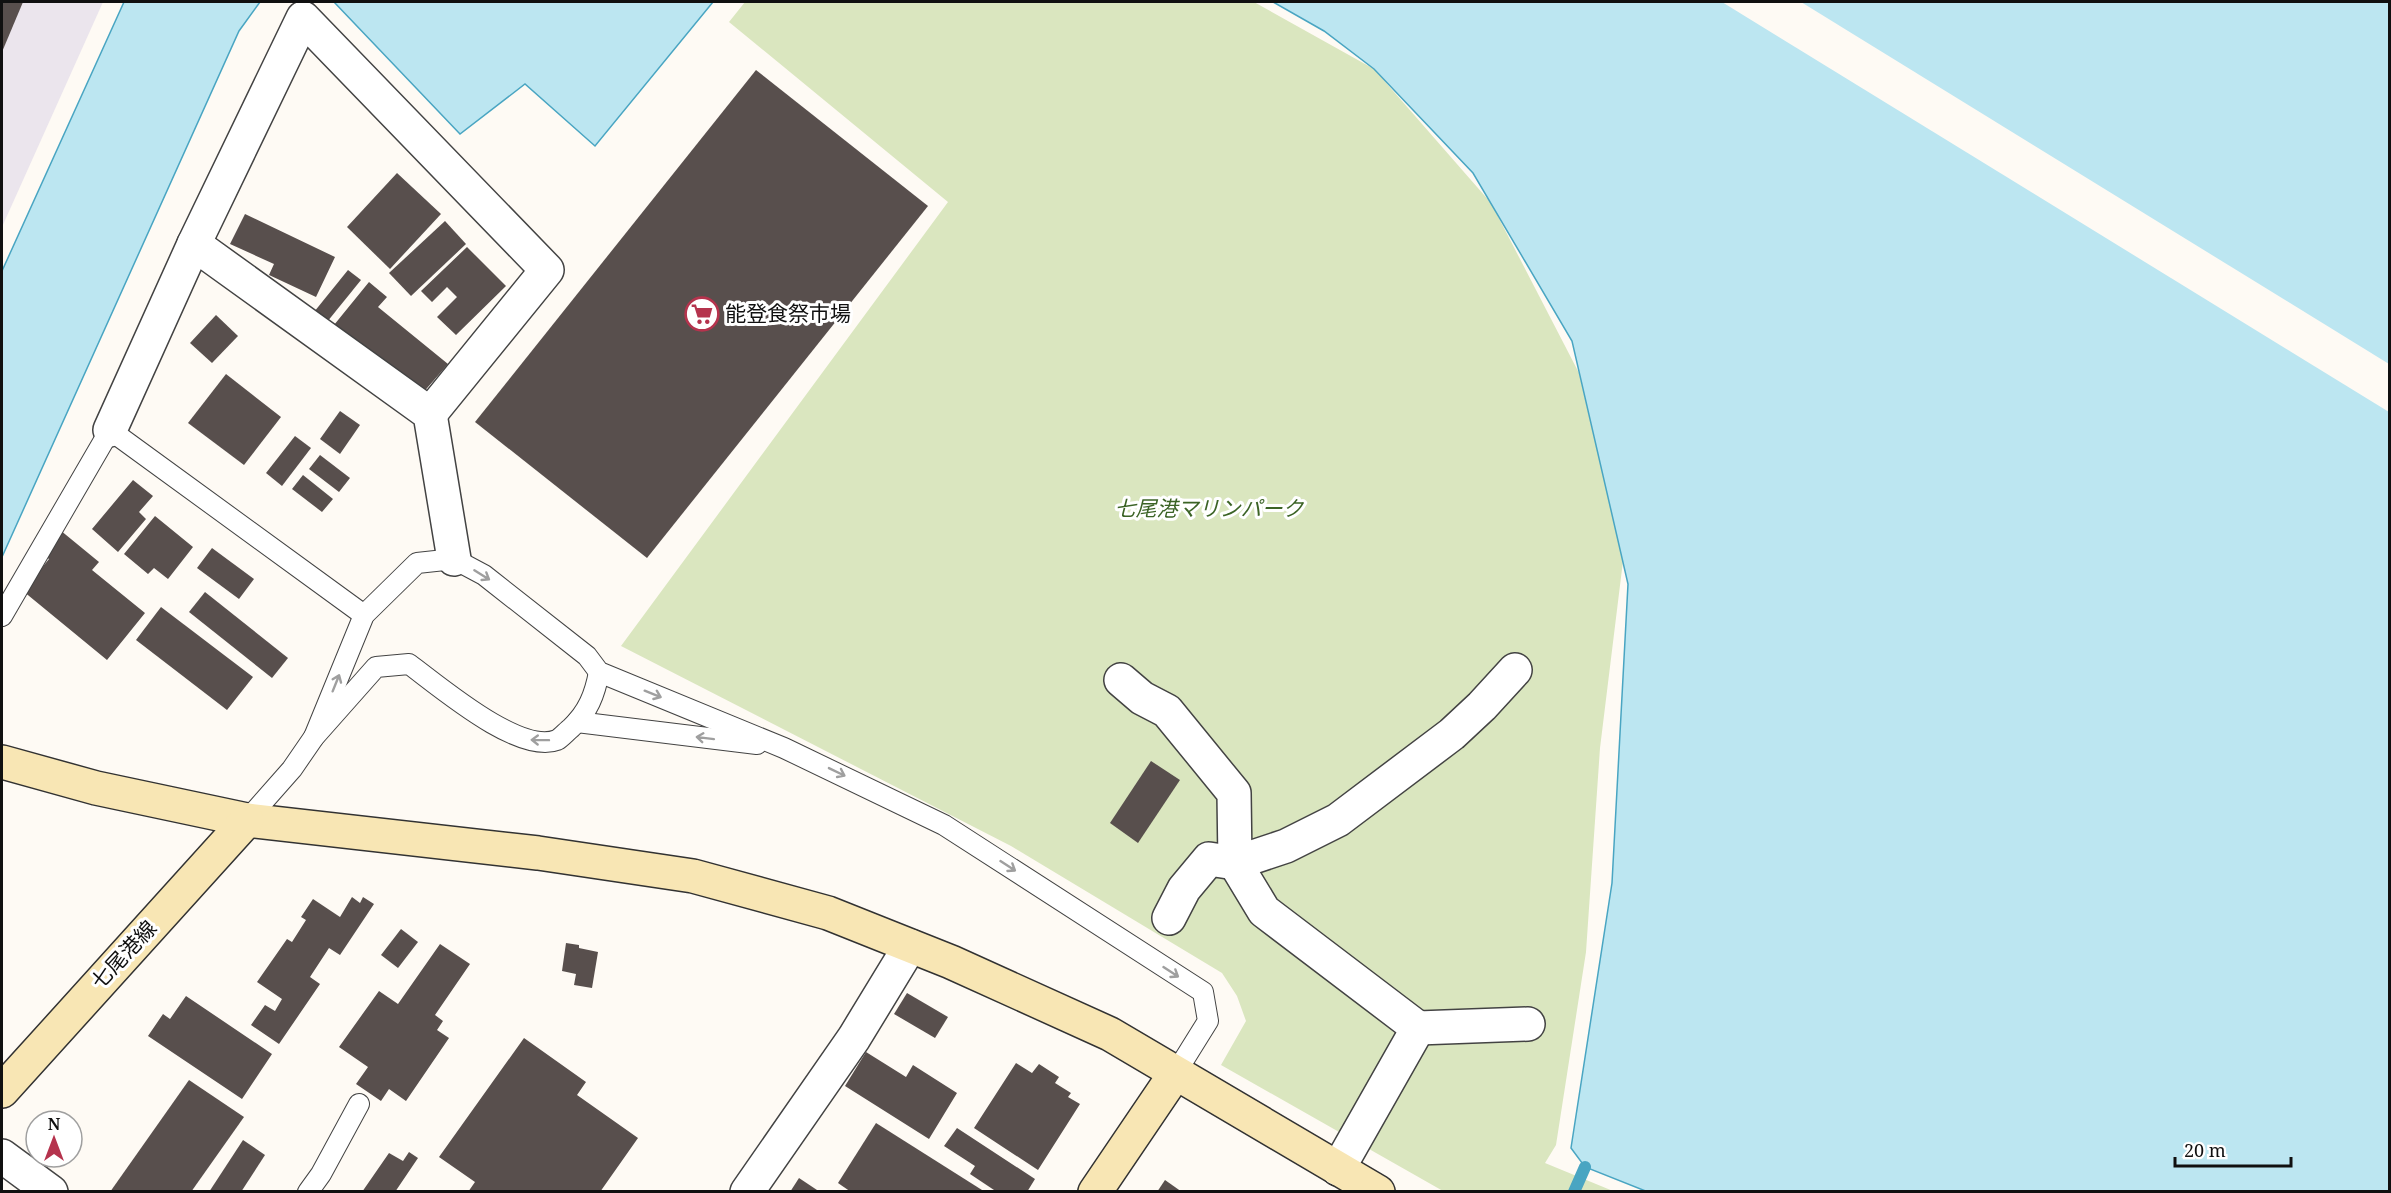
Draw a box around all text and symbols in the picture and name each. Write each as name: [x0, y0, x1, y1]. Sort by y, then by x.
supermarket icon: 能登食祭市場: [684, 296, 720, 332]
place label: 能登食祭市場: [725, 299, 851, 327]
park label: 七尾港マリンパーク: [1115, 494, 1304, 522]
one-way arrow: [473, 569, 490, 581]
one-way arrow: [331, 674, 342, 692]
one-way arrow: [643, 689, 662, 700]
one-way arrow: [696, 732, 715, 743]
one-way arrow: [530, 734, 550, 746]
one-way arrow: [827, 767, 845, 779]
one-way arrow: [999, 860, 1015, 872]
street label: 七尾港線: [84, 914, 162, 995]
one-way arrow: [1163, 965, 1180, 978]
north arrow: [24, 1109, 84, 1169]
text: N: [48, 1113, 61, 1135]
scale bar: [2175, 1130, 2290, 1168]
text: 20 m: [2184, 1138, 2226, 1162]

